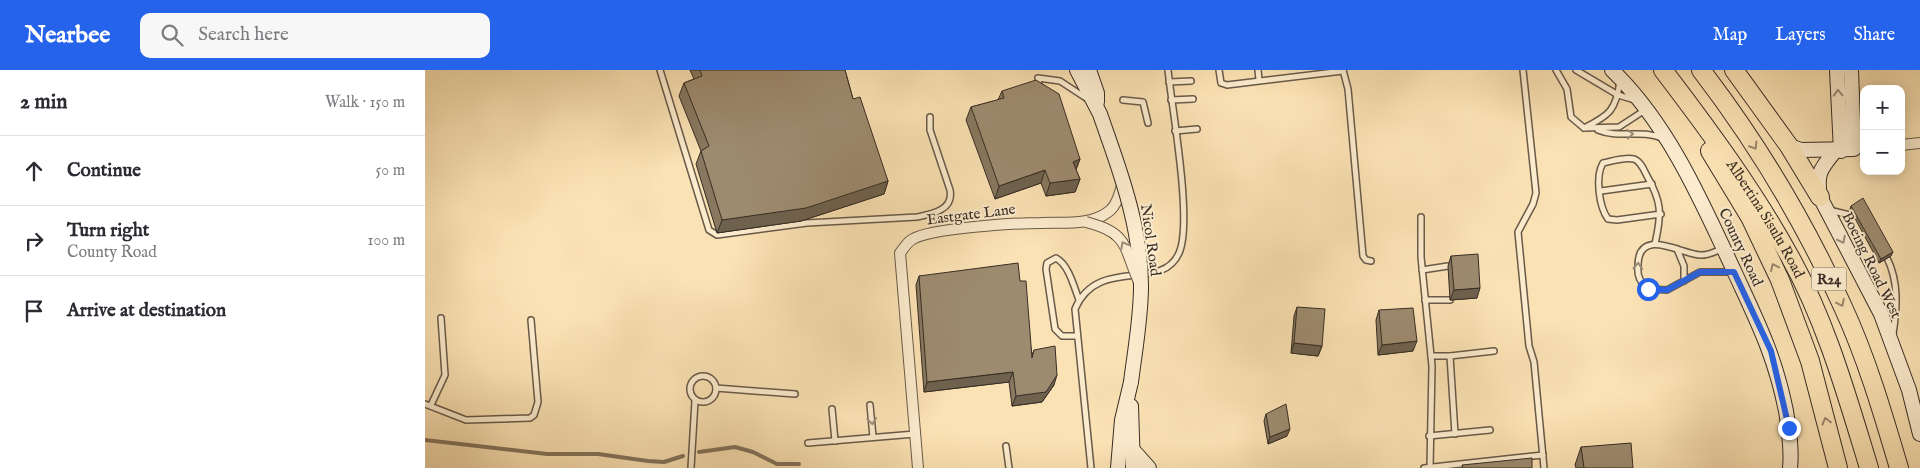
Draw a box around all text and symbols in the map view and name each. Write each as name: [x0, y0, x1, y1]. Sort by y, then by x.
search box: [140, 13, 490, 58]
text: Nearbee: [25, 20, 110, 51]
icon: search: [158, 21, 186, 49]
text: Search here: [198, 23, 289, 47]
text: Map: [1713, 24, 1747, 47]
text: Layers: [1775, 24, 1826, 47]
text: Share: [1854, 24, 1895, 47]
map controls: [1860, 85, 1905, 175]
button: +: [1860, 85, 1905, 130]
text: 2 min: [20, 89, 67, 116]
one-way arrow: [1833, 89, 1843, 96]
text: Walk · 150 m: [325, 93, 405, 113]
one-way arrow: [1626, 129, 1634, 140]
button: −: [1860, 130, 1905, 175]
one-way arrow: [1748, 141, 1757, 150]
street label: Albertina Sisulu Road: [1721, 155, 1809, 282]
icon: ahead: [20, 157, 48, 185]
text: Continue: [67, 159, 141, 183]
text: 50 m: [376, 161, 405, 181]
street label: Eastgate Lane: [926, 200, 1017, 229]
street label: Nicol Road: [1136, 203, 1165, 278]
street label: County Road: [1714, 205, 1767, 290]
street label: Boeing Road West: [1838, 209, 1906, 322]
text: Turn right: [67, 219, 149, 243]
icon: right: [20, 227, 48, 255]
text: 100 m: [368, 231, 405, 251]
one-way arrow: [1836, 235, 1846, 244]
one-way arrow: [1120, 241, 1130, 250]
text: County Road: [67, 243, 157, 263]
one-way arrow: [1633, 262, 1644, 270]
one-way arrow: [1769, 263, 1780, 272]
road number: R24: [1811, 268, 1847, 290]
route start: [1637, 278, 1660, 301]
icon: arrive: [20, 297, 48, 325]
one-way arrow: [1835, 298, 1845, 307]
text: Arrive at destination: [67, 299, 226, 323]
one-way arrow: [1821, 416, 1832, 425]
route end: [1778, 417, 1801, 440]
one-way arrow: [866, 418, 877, 426]

